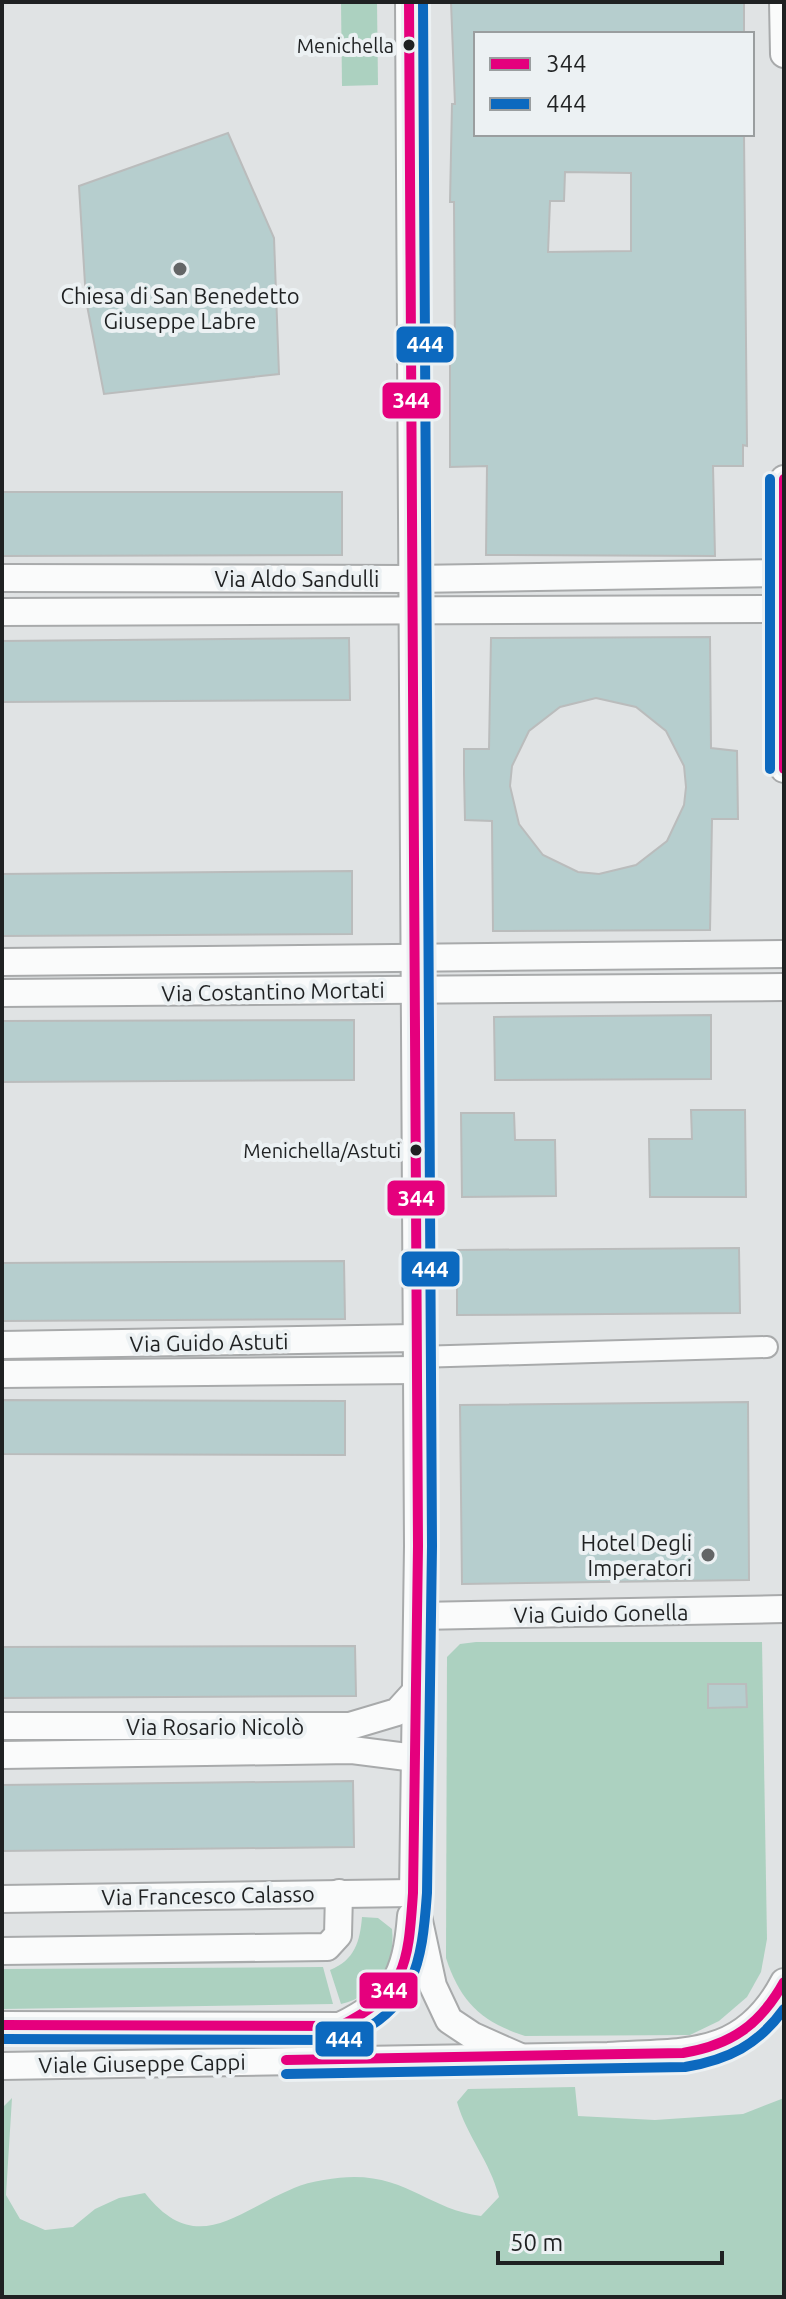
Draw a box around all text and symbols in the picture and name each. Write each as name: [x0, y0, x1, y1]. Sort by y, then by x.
legend: [474, 32, 754, 136]
place label: Menichella: [297, 34, 394, 57]
marker: Menichella: [401, 37, 417, 53]
text: 344: [546, 50, 587, 77]
text: 444: [546, 90, 587, 117]
marker: Chiesa di San Benedetto Giuseppe Labre: [171, 260, 189, 278]
place label: Chiesa di San Benedetto Giuseppe Labre: [60, 283, 300, 333]
line badge: 444: [395, 325, 455, 364]
text: 444: [406, 331, 444, 356]
line badge: 344: [381, 381, 442, 420]
text: 344: [392, 387, 430, 412]
street label: Via Aldo Sandulli: [215, 566, 379, 591]
street label: Via Costantino Mortati: [161, 977, 385, 1005]
place label: Menichella/Astuti: [243, 1139, 401, 1162]
marker: Menichella/Astuti: [408, 1142, 424, 1158]
line badge: 344: [386, 1179, 446, 1217]
text: 344: [397, 1185, 435, 1210]
line badge: 444: [400, 1250, 461, 1288]
text: 444: [411, 1256, 449, 1281]
street label: Via Guido Astuti: [129, 1328, 289, 1356]
place label: Hotel Degli Imperatori: [581, 1530, 692, 1580]
marker: Hotel Degli Imperatori: [699, 1546, 717, 1564]
street label: Via Guido Gonella: [513, 1599, 689, 1627]
street label: Via Rosario Nicolò: [126, 1714, 304, 1739]
street label: Via Francesco Calasso: [101, 1881, 315, 1909]
line badge: 344: [358, 1971, 419, 2010]
text: 344: [370, 1977, 408, 2002]
line badge: 444: [314, 2020, 375, 2058]
text: 444: [325, 2026, 363, 2051]
street label: Viale Giuseppe Cappi: [38, 2049, 246, 2077]
scale bar: [498, 2215, 722, 2265]
text: 50 m: [510, 2229, 563, 2256]

